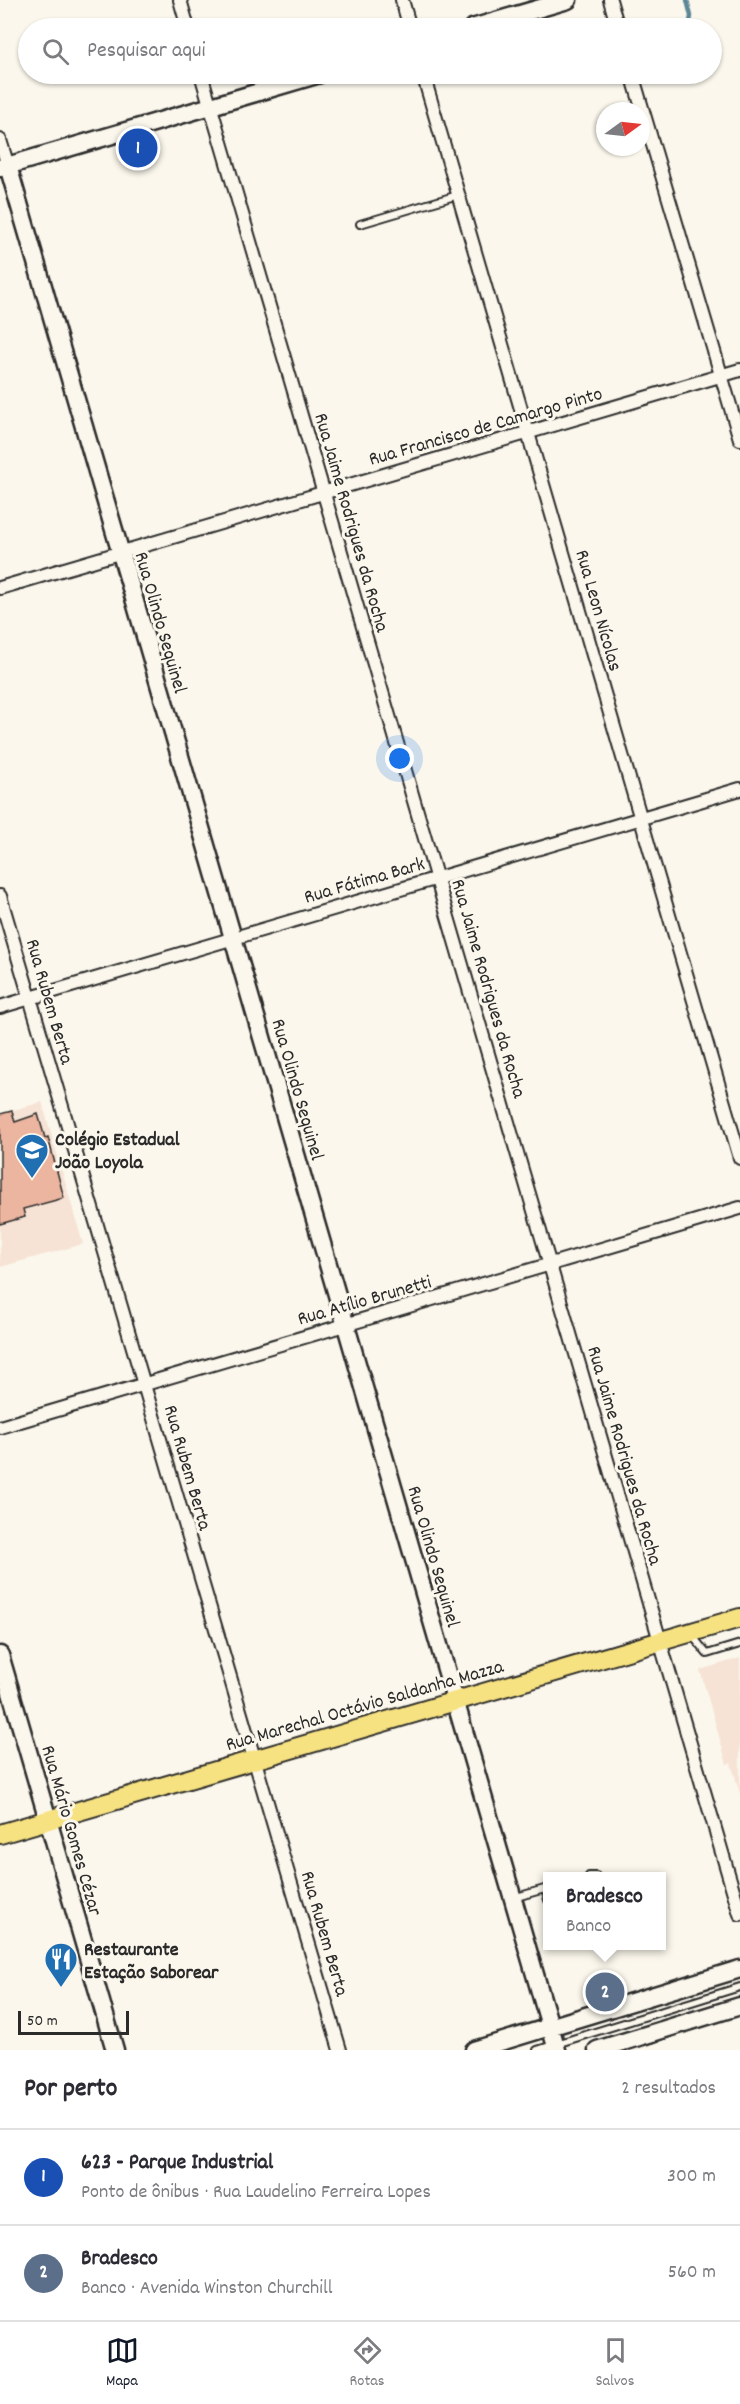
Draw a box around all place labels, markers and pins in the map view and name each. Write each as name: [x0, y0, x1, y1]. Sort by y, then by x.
pin: 1: [118, 126, 158, 170]
place label: Colégio Estadual João Loyola: [55, 1127, 180, 1178]
school or university icon: Colégio Estadual João Loyola: [14, 1132, 50, 1179]
place label: Restaurante Estação Saborear: [84, 1937, 219, 1988]
restaurant icon: Restaurante Estação Saborear: [43, 1941, 79, 1988]
pin: 2: [586, 1970, 624, 2014]

